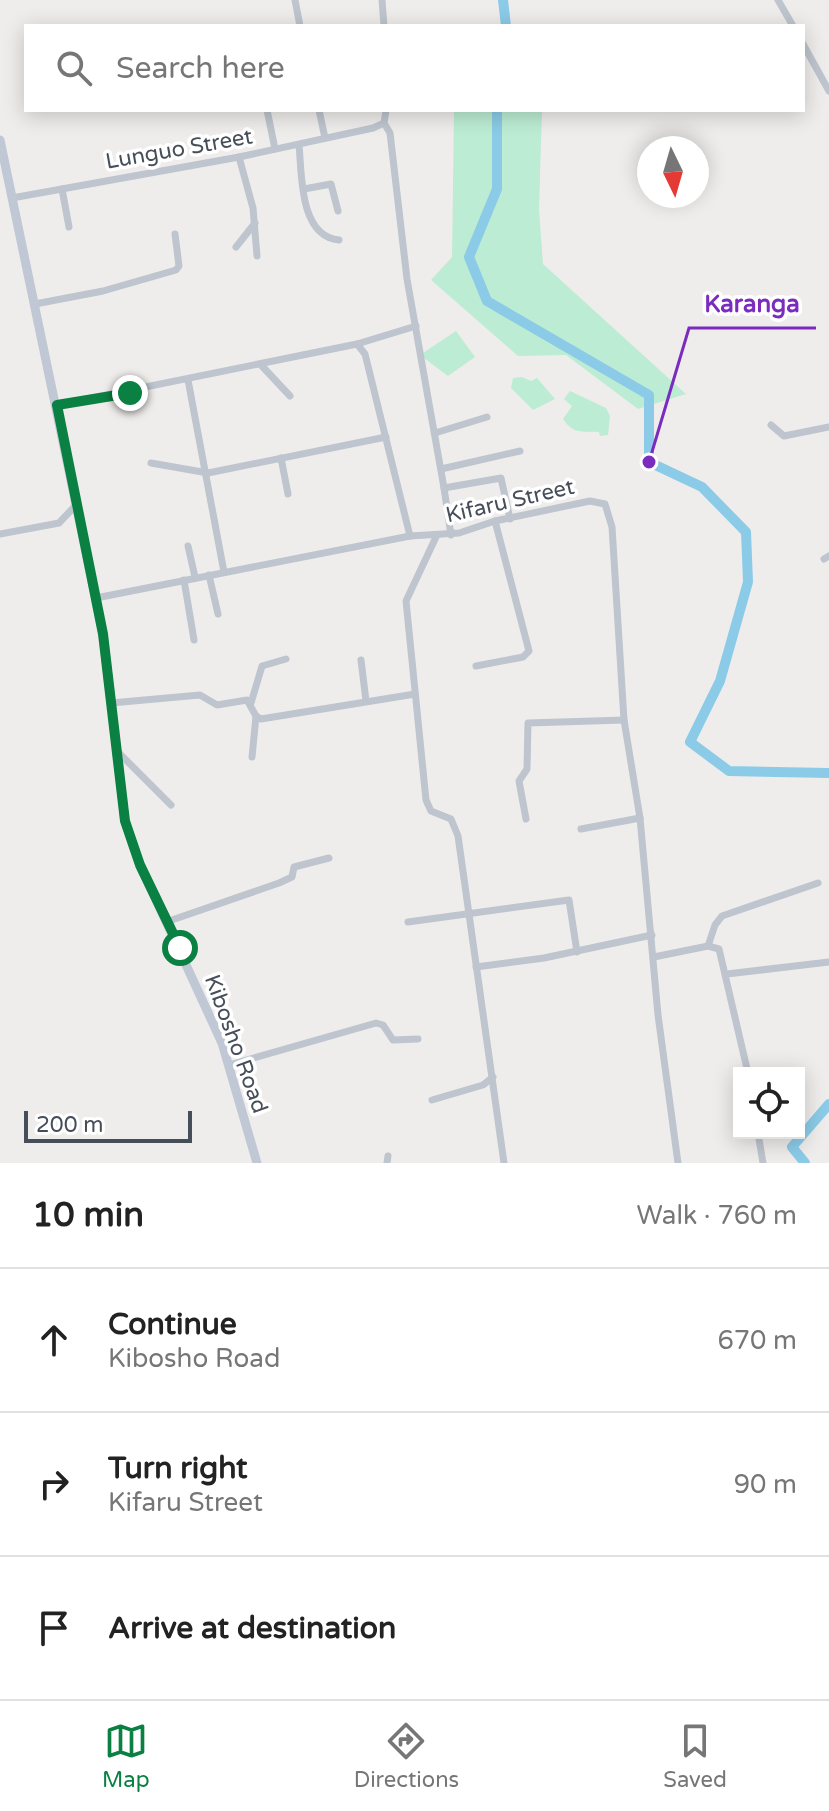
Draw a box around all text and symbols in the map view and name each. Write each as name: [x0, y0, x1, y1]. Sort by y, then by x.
search box: [24, 24, 805, 112]
icon: search: [52, 46, 96, 90]
text: Search here: [116, 50, 285, 87]
street label: Lunguo Street: [104, 123, 254, 175]
north arrow: [637, 136, 709, 208]
callout: Karanga: [689, 280, 816, 328]
text: Karanga: [704, 290, 800, 319]
route end: [112, 375, 148, 411]
street label: Kifaru Street: [443, 474, 577, 528]
route start: [162, 930, 198, 966]
street label: Kibosho Road: [199, 971, 273, 1117]
map controls: [733, 1067, 805, 1139]
button: locate: [733, 1067, 805, 1139]
scale bar: [24, 1107, 192, 1143]
text: 200 m: [36, 1112, 103, 1138]
text: 10 min: [32, 1195, 144, 1236]
text: Walk · 760 m: [637, 1200, 797, 1231]
text: Continue: [108, 1306, 237, 1343]
icon: ahead: [32, 1318, 76, 1362]
text: 670 m: [717, 1325, 797, 1356]
text: Kibosho Road: [108, 1343, 280, 1374]
text: Turn right: [108, 1450, 248, 1487]
icon: right: [32, 1462, 76, 1506]
text: 90 m: [734, 1469, 797, 1500]
text: Kifaru Street: [108, 1487, 263, 1518]
icon: arrive: [32, 1606, 76, 1650]
text: Arrive at destination: [108, 1610, 396, 1647]
tab: Map: [102, 1719, 150, 1793]
tab: Directions: [354, 1719, 459, 1793]
tab: Saved: [663, 1719, 727, 1793]

